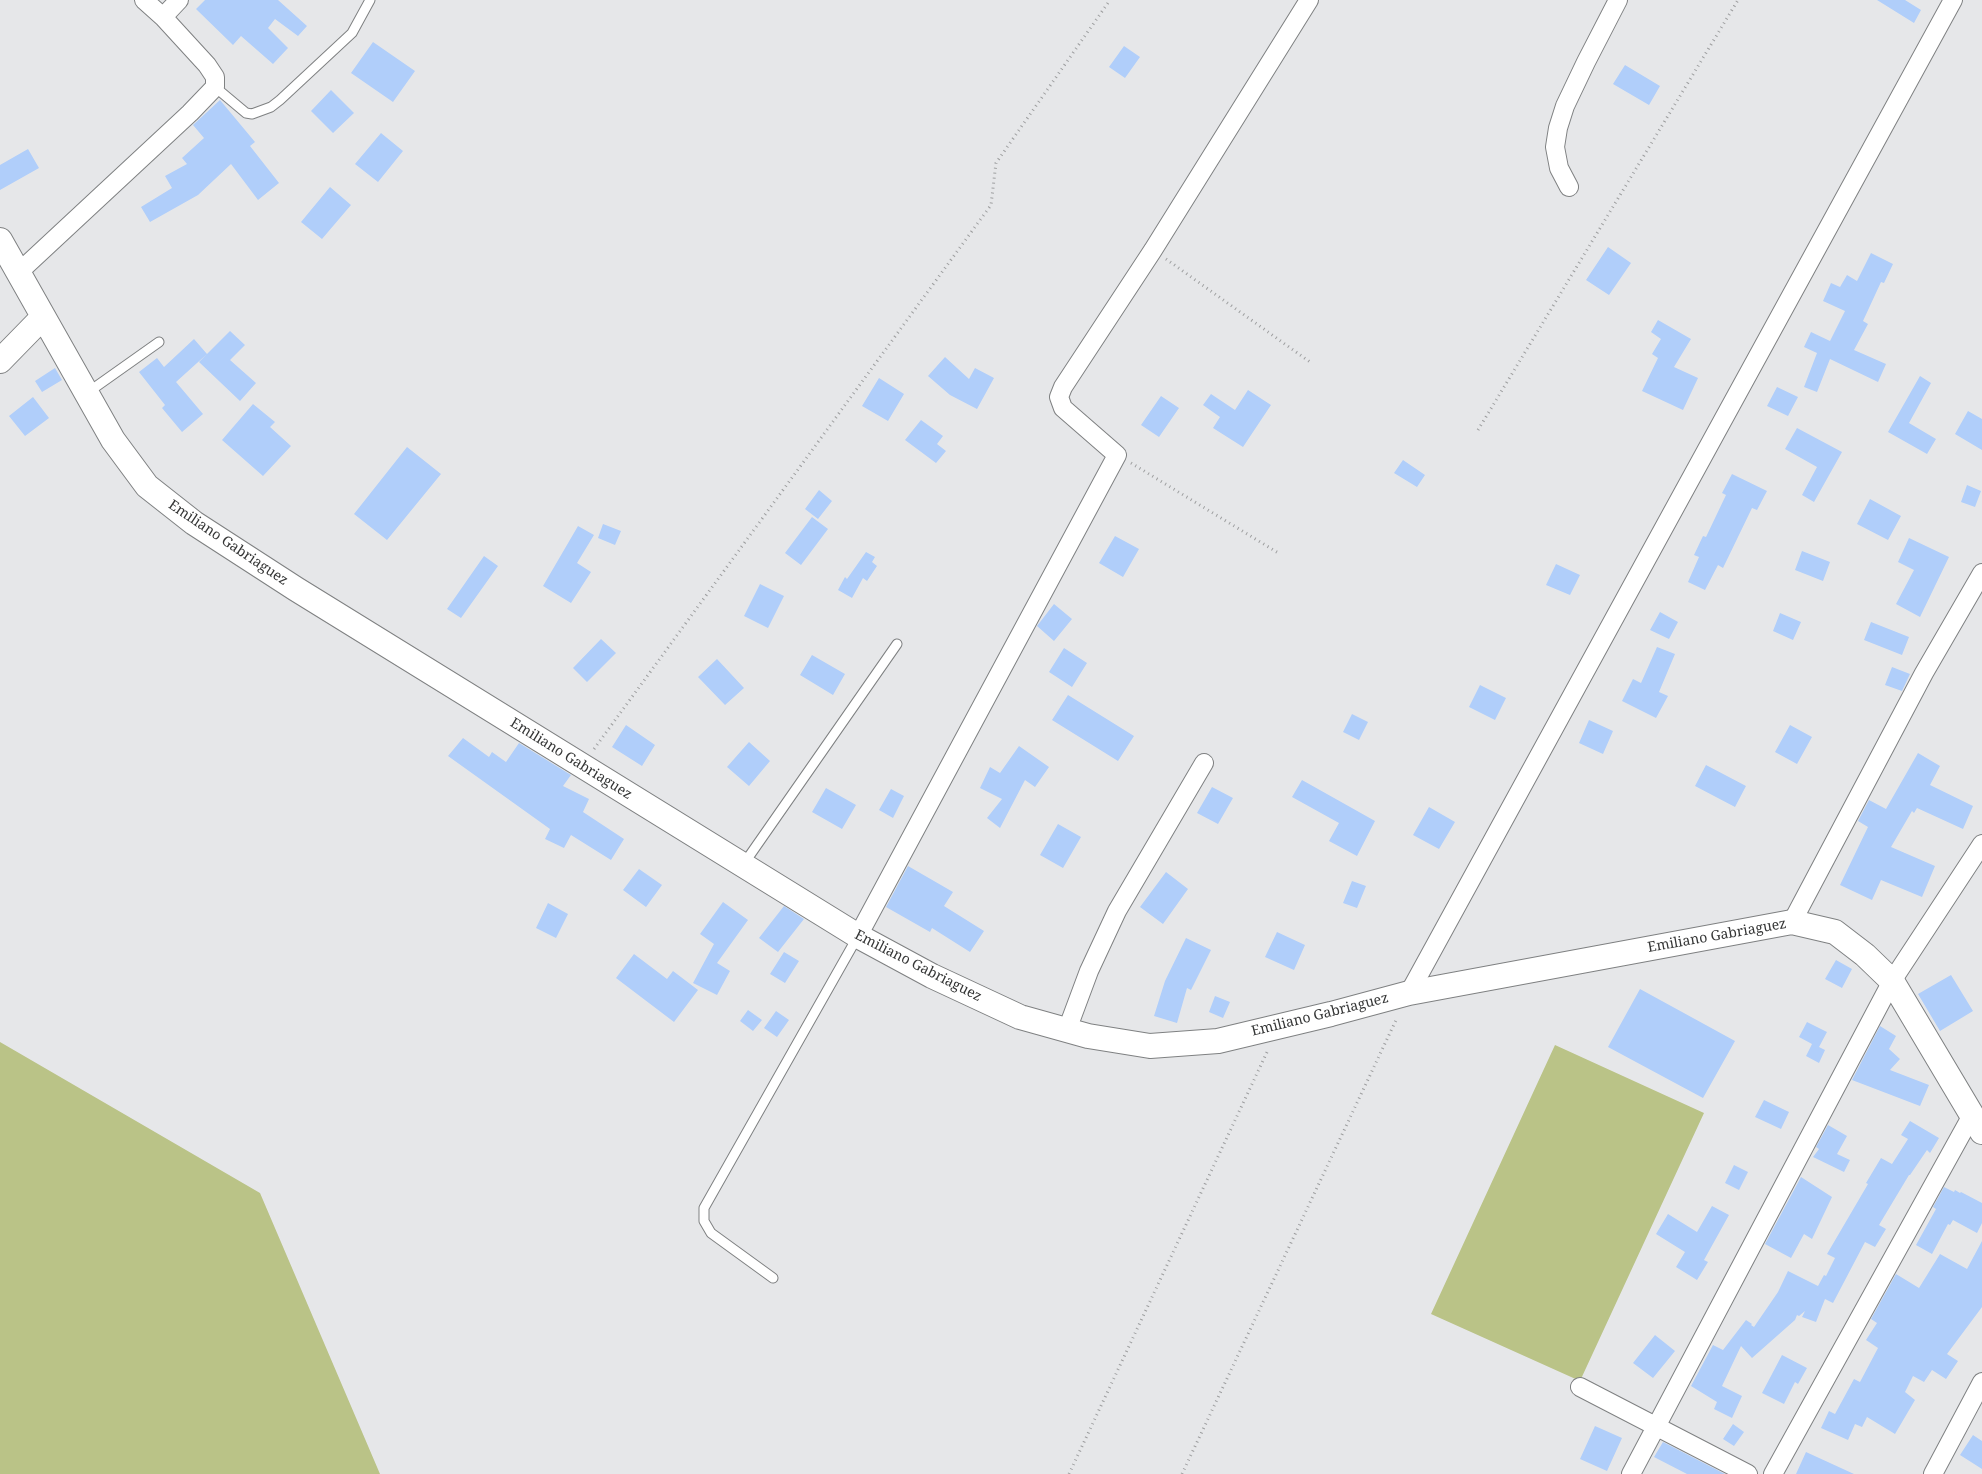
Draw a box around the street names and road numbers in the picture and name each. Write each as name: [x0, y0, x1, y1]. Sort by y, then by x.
street label: Emiliano Gabriaguez: [165, 497, 291, 589]
street label: Emiliano Gabriaguez: [507, 715, 635, 803]
street label: Emiliano Gabriaguez: [1646, 916, 1788, 956]
street label: Emiliano Gabriaguez: [852, 927, 984, 1005]
street label: Emiliano Gabriaguez: [1250, 990, 1390, 1040]

